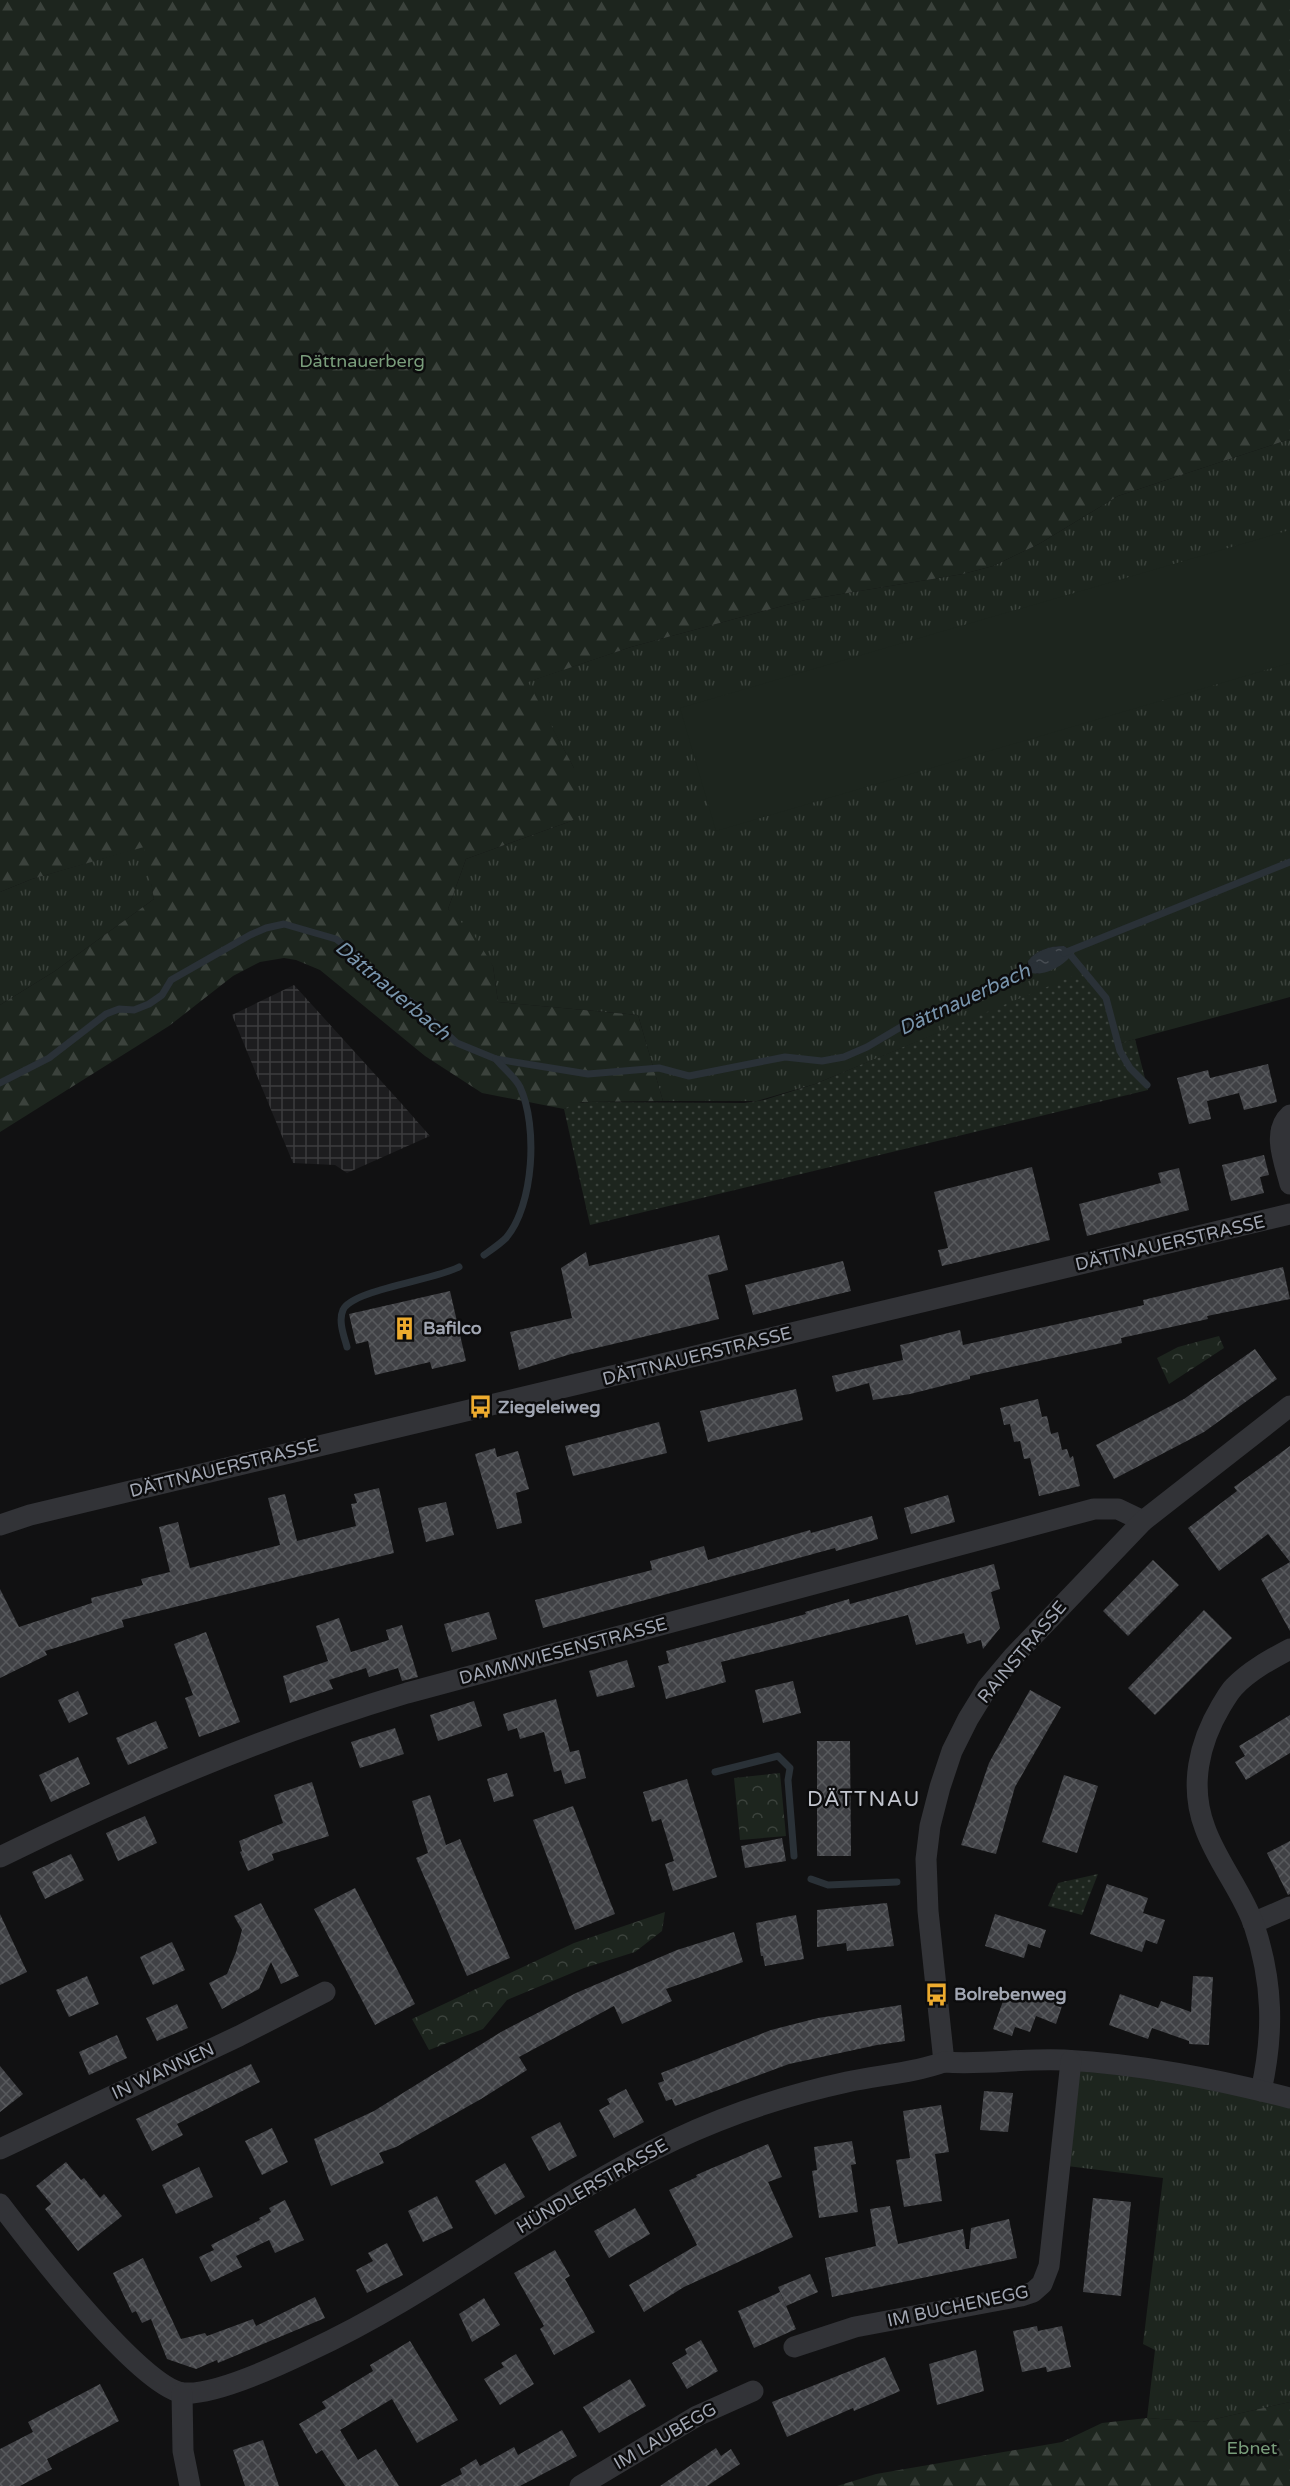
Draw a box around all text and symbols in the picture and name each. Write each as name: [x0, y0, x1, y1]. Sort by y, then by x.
park label: Dättnauerberg: [299, 350, 425, 372]
water label: Dättnauerbach: [330, 936, 455, 1046]
water label: Dättnauerbach: [895, 959, 1035, 1041]
street label: DÄTTNAUERSTRASSE: [1073, 1210, 1267, 1276]
building icon: Bafilco: [392, 1315, 418, 1341]
place label: Bafilco: [423, 1317, 482, 1339]
street label: DÄTTNAUERSTRASSE: [600, 1322, 794, 1390]
bus stop icon: Ziegeleiweg: [467, 1394, 493, 1420]
place label: Ziegeleiweg: [498, 1396, 601, 1418]
street label: DÄTTNAUERSTRASSE: [127, 1434, 321, 1502]
street label: RAINSTRASSE: [973, 1596, 1071, 1708]
street label: DAMMWIESENSTRASSE: [457, 1613, 669, 1689]
district label: DÄTTNAU: [807, 1787, 921, 1812]
bus stop icon: Bolrebenweg: [923, 1981, 949, 2007]
place label: Bolrebenweg: [954, 1983, 1067, 2005]
street label: IN WANNEN: [108, 2038, 218, 2104]
street label: HÜNDLERSTRASSE: [512, 2134, 672, 2238]
street label: IM BUCHENEGG: [885, 2280, 1031, 2332]
street label: IM LAUBEGG: [610, 2398, 720, 2474]
park label: Ebnet: [1227, 2437, 1278, 2459]

